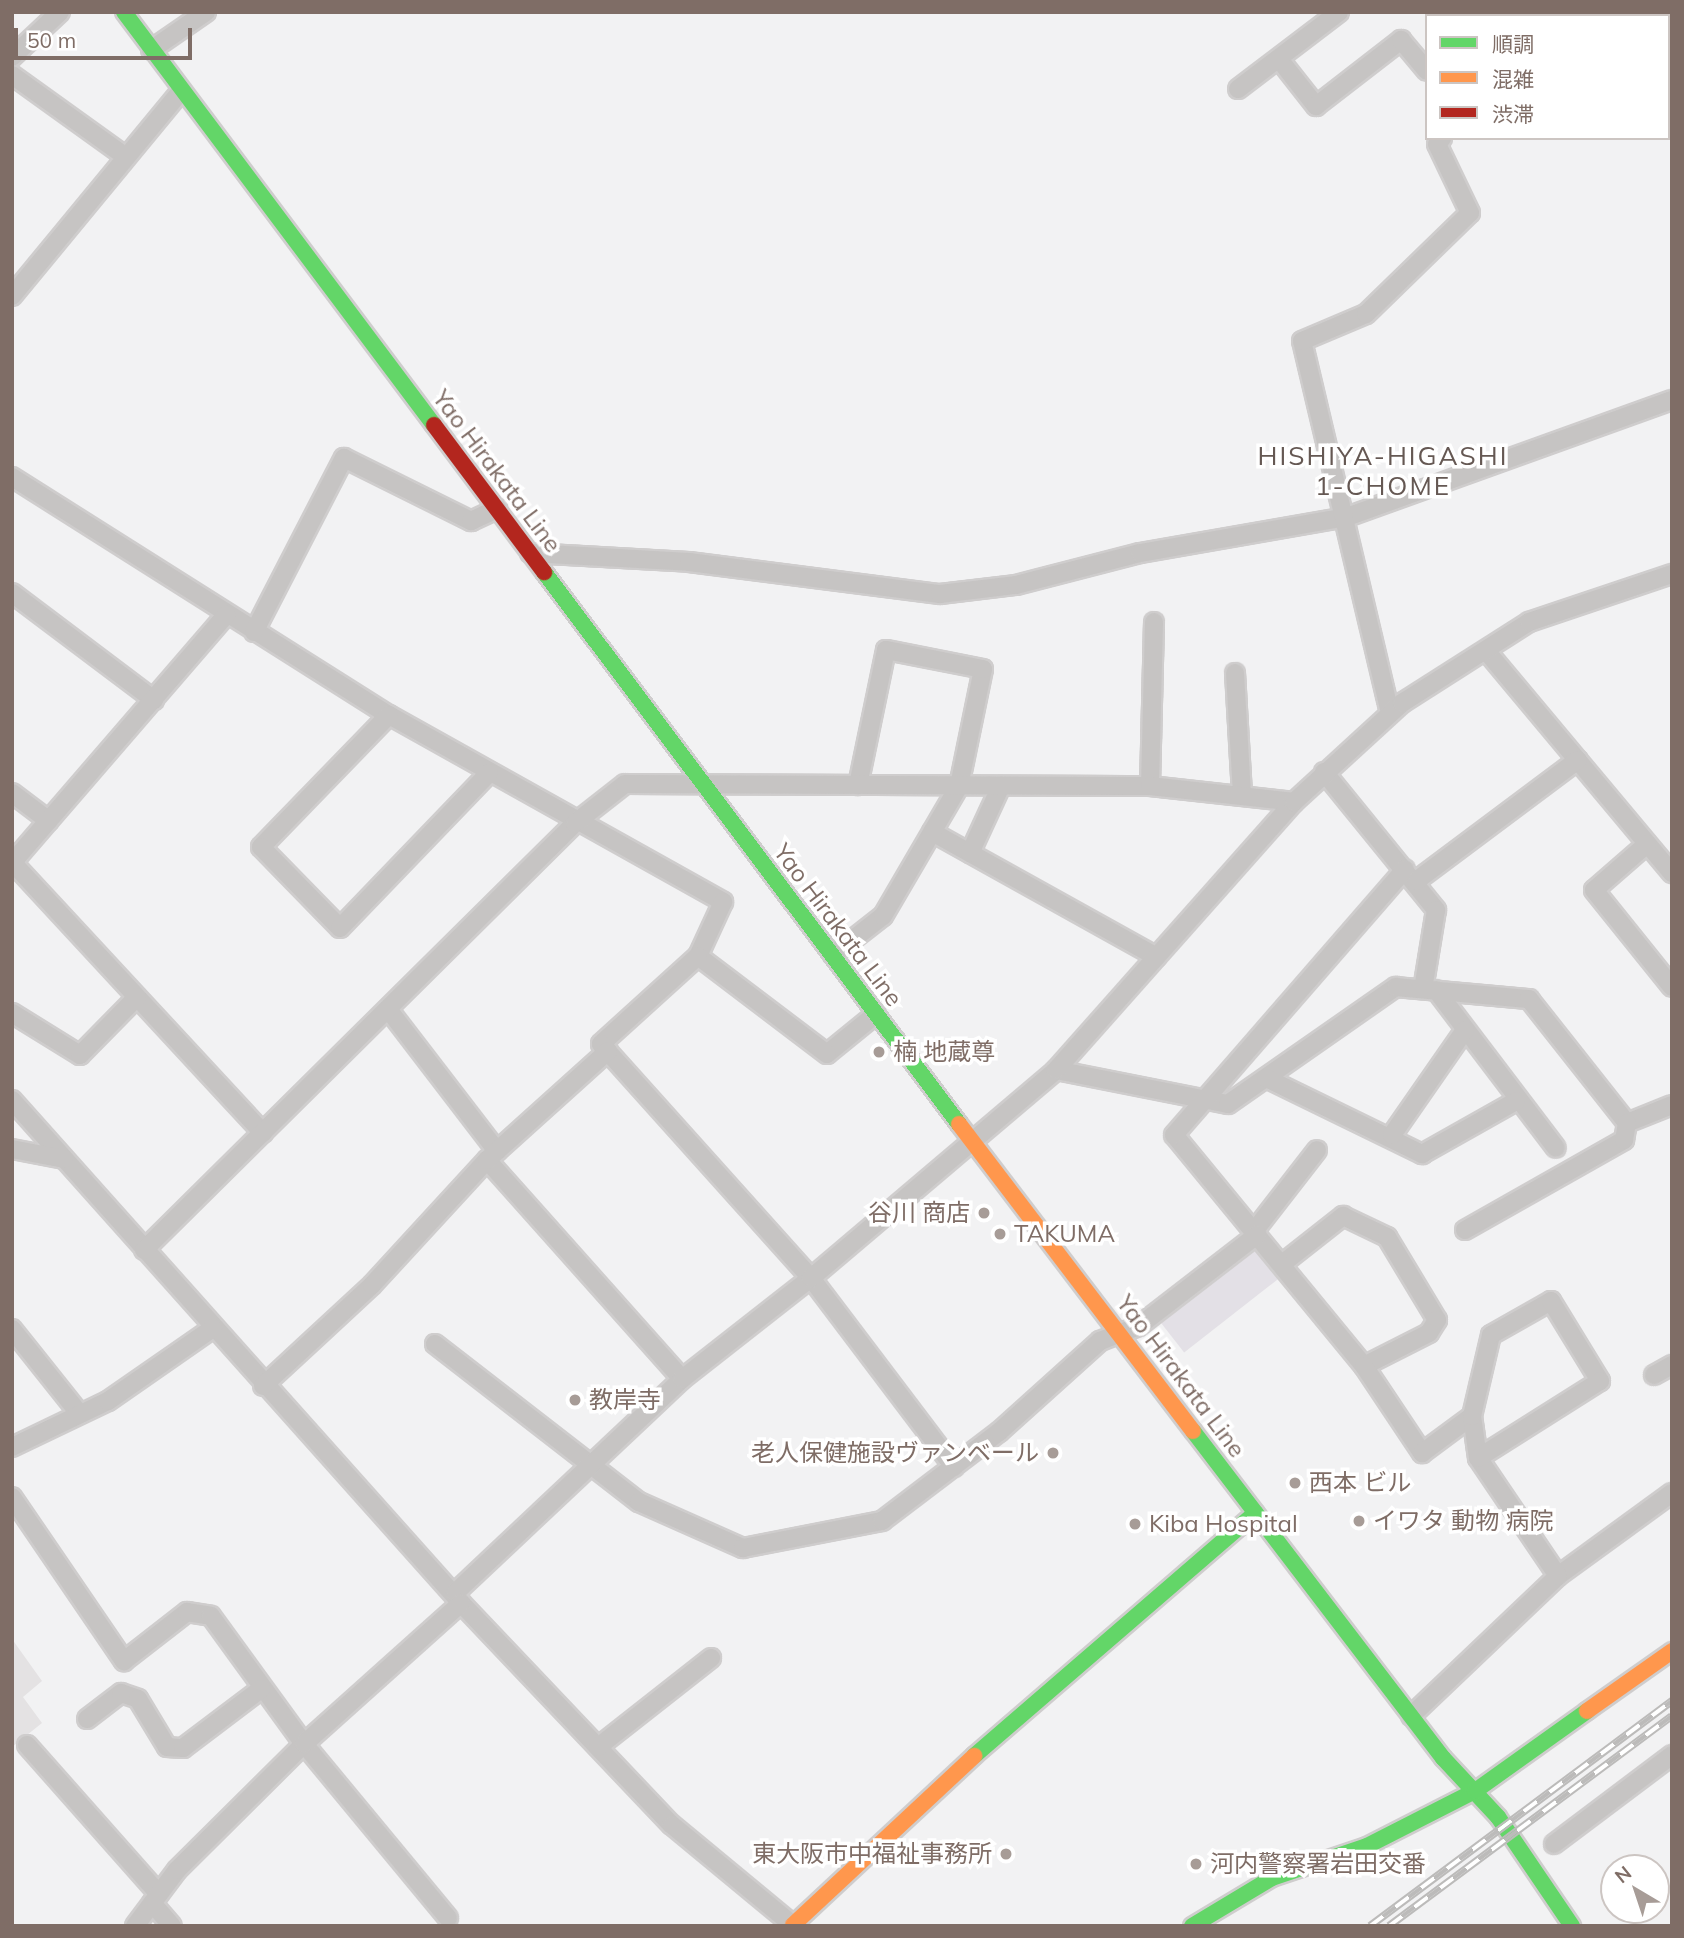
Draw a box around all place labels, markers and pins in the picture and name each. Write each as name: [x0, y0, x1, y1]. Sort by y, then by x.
place label: 楠 地蔵尊: [893, 1038, 995, 1066]
marker: 楠 地蔵尊: [871, 1044, 887, 1060]
place label: 谷川 商店: [868, 1199, 970, 1227]
marker: 谷川 商店: [976, 1205, 992, 1221]
place label: TAKUMA: [1014, 1220, 1115, 1248]
marker: TAKUMA: [992, 1226, 1008, 1242]
place label: 教岸寺: [589, 1386, 661, 1414]
marker: 教岸寺: [567, 1392, 583, 1408]
place label: 老人保健施設ヴァンベール: [751, 1439, 1039, 1467]
marker: 老人保健施設ヴァンベール: [1045, 1445, 1061, 1461]
place label: 西本 ビル: [1309, 1469, 1411, 1497]
marker: 西本 ビル: [1287, 1475, 1303, 1491]
place label: イワタ 動物 病院: [1373, 1507, 1554, 1535]
place label: Kiba Hospital: [1149, 1510, 1298, 1538]
marker: イワタ 動物 病院: [1351, 1513, 1367, 1529]
marker: Kiba Hospital: [1127, 1516, 1143, 1532]
place label: 東大阪市中福祉事務所: [752, 1840, 992, 1868]
marker: 東大阪市中福祉事務所: [998, 1846, 1014, 1862]
place label: 河内警察署岩田交番: [1210, 1850, 1426, 1878]
marker: 河内警察署岩田交番: [1188, 1856, 1204, 1872]

